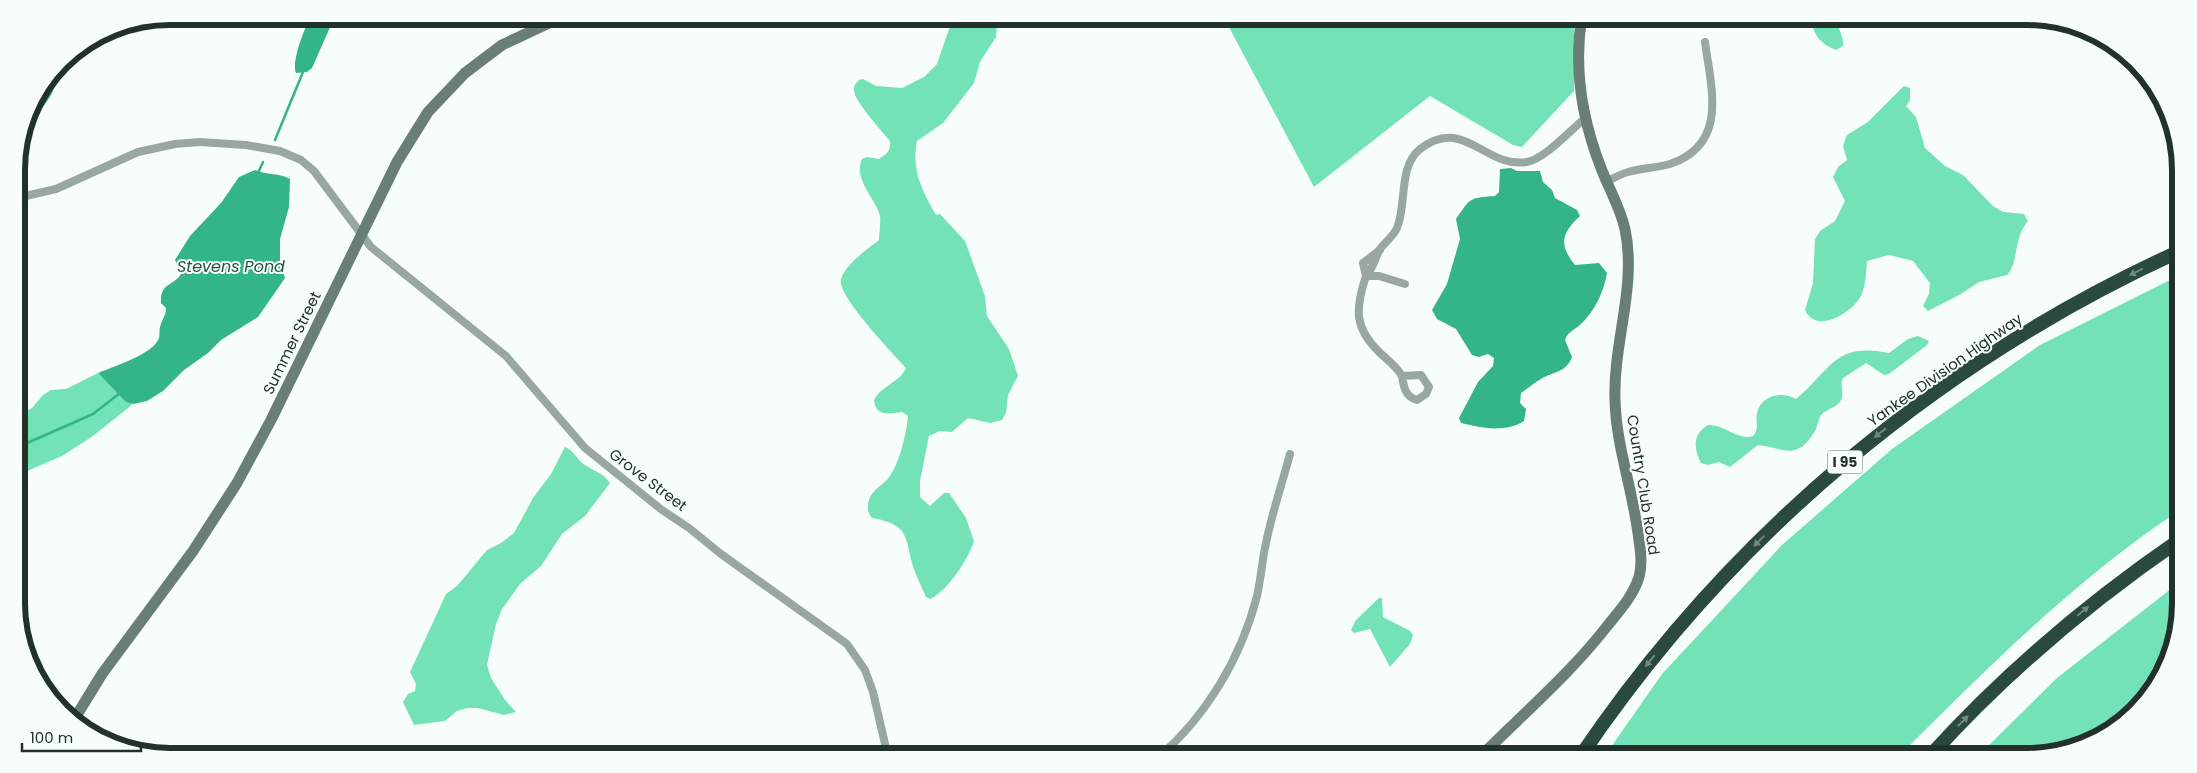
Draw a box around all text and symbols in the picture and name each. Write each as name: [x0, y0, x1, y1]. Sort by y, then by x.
water label: Stevens Pond: [177, 255, 285, 278]
one-way arrow: [2129, 268, 2143, 276]
street label: Summer Street: [258, 288, 326, 398]
street label: Yankee Division Highway: [1863, 308, 2027, 431]
street label: Country Club Road: [1622, 413, 1665, 557]
one-way arrow: [1873, 428, 1887, 438]
street label: Grove Street: [605, 443, 692, 516]
road number: I 95: [1828, 451, 1862, 474]
one-way arrow: [1753, 534, 1765, 546]
one-way arrow: [2076, 606, 2089, 617]
one-way arrow: [1645, 655, 1656, 668]
one-way arrow: [1957, 715, 1969, 727]
scale bar: [22, 720, 141, 752]
text: 100 m: [30, 727, 73, 748]

